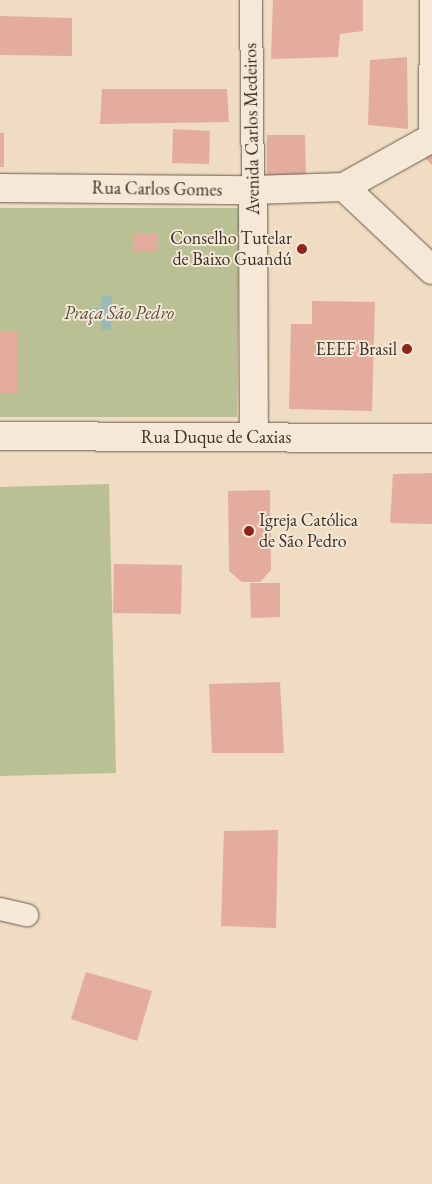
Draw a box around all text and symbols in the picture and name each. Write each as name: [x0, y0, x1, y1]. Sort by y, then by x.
street label: Avenida Carlos Medeiros: [240, 43, 264, 215]
street label: Rua Carlos Gomes: [92, 177, 222, 201]
place label: Conselho Tutelar de Baixo Guandú: [170, 228, 292, 270]
marker: Conselho Tutelar de Baixo Guandú: [296, 243, 308, 255]
park label: Praça São Pedro: [64, 302, 174, 324]
place label: EEEF Brasil: [315, 338, 397, 360]
marker: EEEF Brasil: [401, 343, 413, 355]
street label: Rua Duque de Caxias: [141, 426, 291, 448]
place label: Igreja Católica de São Pedro: [259, 510, 358, 552]
marker: Igreja Católica de São Pedro: [243, 525, 255, 537]

